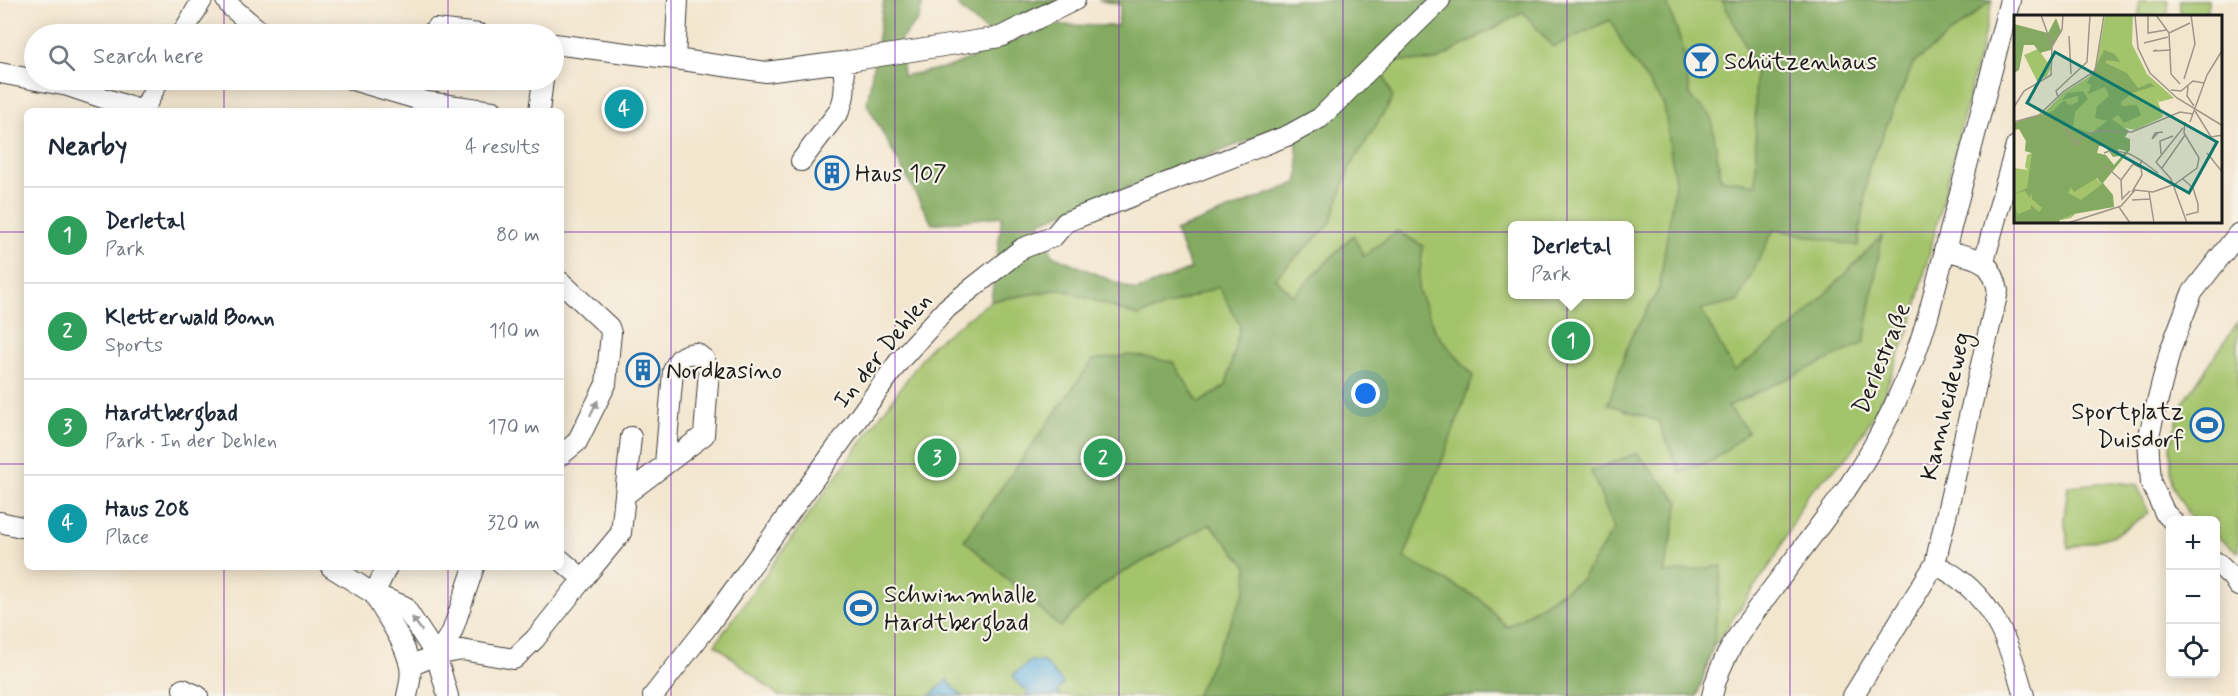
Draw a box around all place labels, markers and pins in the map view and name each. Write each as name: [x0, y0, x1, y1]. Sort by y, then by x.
bar icon: Schützenhaus: [1683, 43, 1719, 79]
place label: Schützenhaus: [1724, 47, 1878, 78]
pin: 4: [604, 86, 644, 132]
building icon: Haus 107: [814, 155, 850, 191]
place label: Haus 107: [855, 159, 947, 190]
pin: 1: [1552, 318, 1590, 364]
building icon: Nordkasino: [625, 352, 661, 388]
place label: Nordkasino: [666, 356, 782, 387]
place label: Sportplatz Duisdorf: [2071, 397, 2184, 456]
sports icon: Sportplatz Duisdorf: [2189, 407, 2225, 443]
pin: 3: [918, 436, 956, 480]
pin: 2: [1084, 436, 1122, 480]
place label: Schwimmhalle Hardtbergbad: [884, 580, 1037, 642]
sports icon: Schwimmhalle Hardtbergbad: [843, 590, 879, 626]

